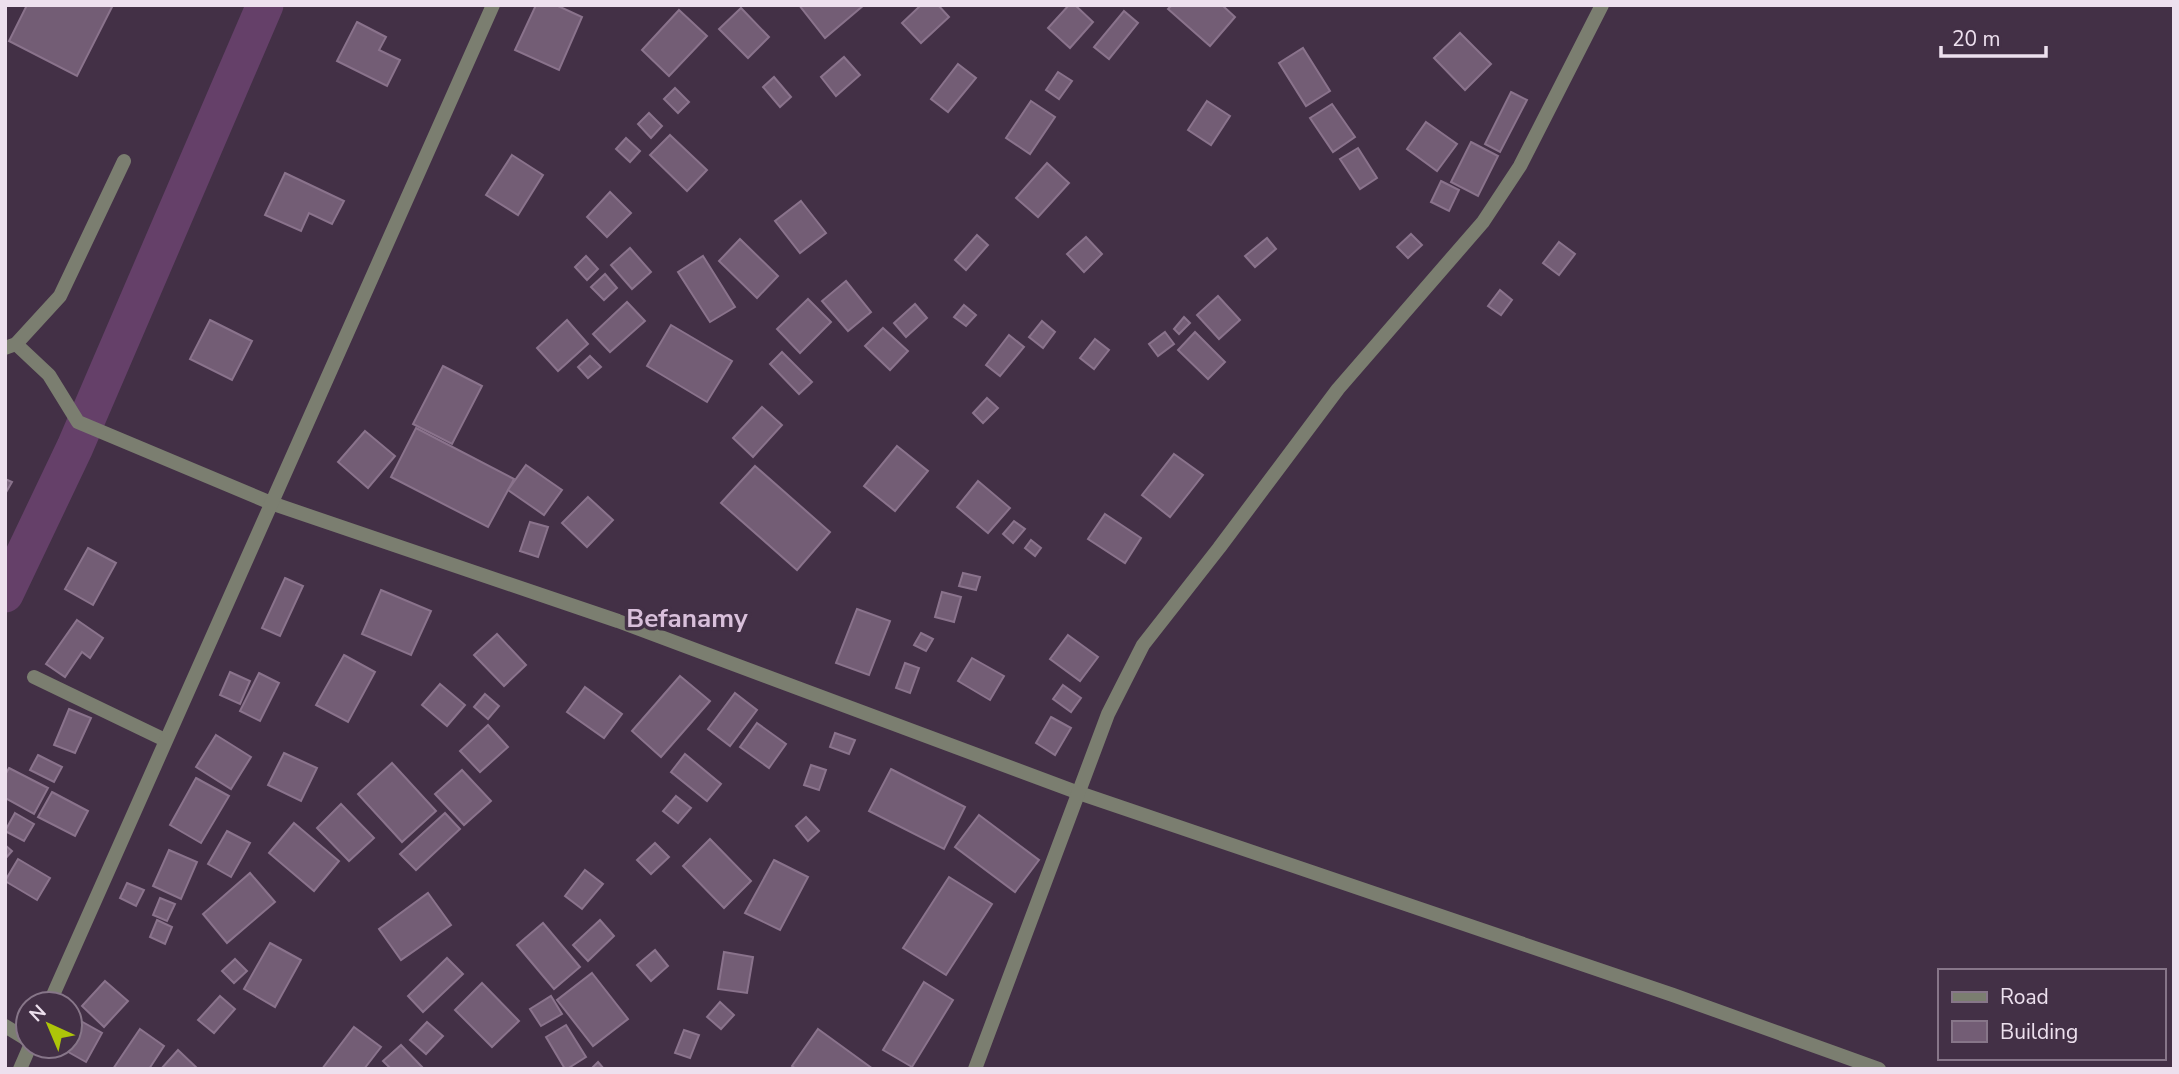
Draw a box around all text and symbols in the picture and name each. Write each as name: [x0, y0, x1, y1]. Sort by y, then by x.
scale bar: [1941, 14, 2046, 58]
text: 20 m: [1952, 25, 2001, 53]
district label: Befanamy: [626, 601, 748, 636]
legend: [1938, 969, 2165, 1060]
text: Road: [2000, 983, 2049, 1011]
north arrow: [14, 990, 84, 1060]
text: N: [24, 999, 52, 1028]
text: Building: [2000, 1018, 2078, 1046]

